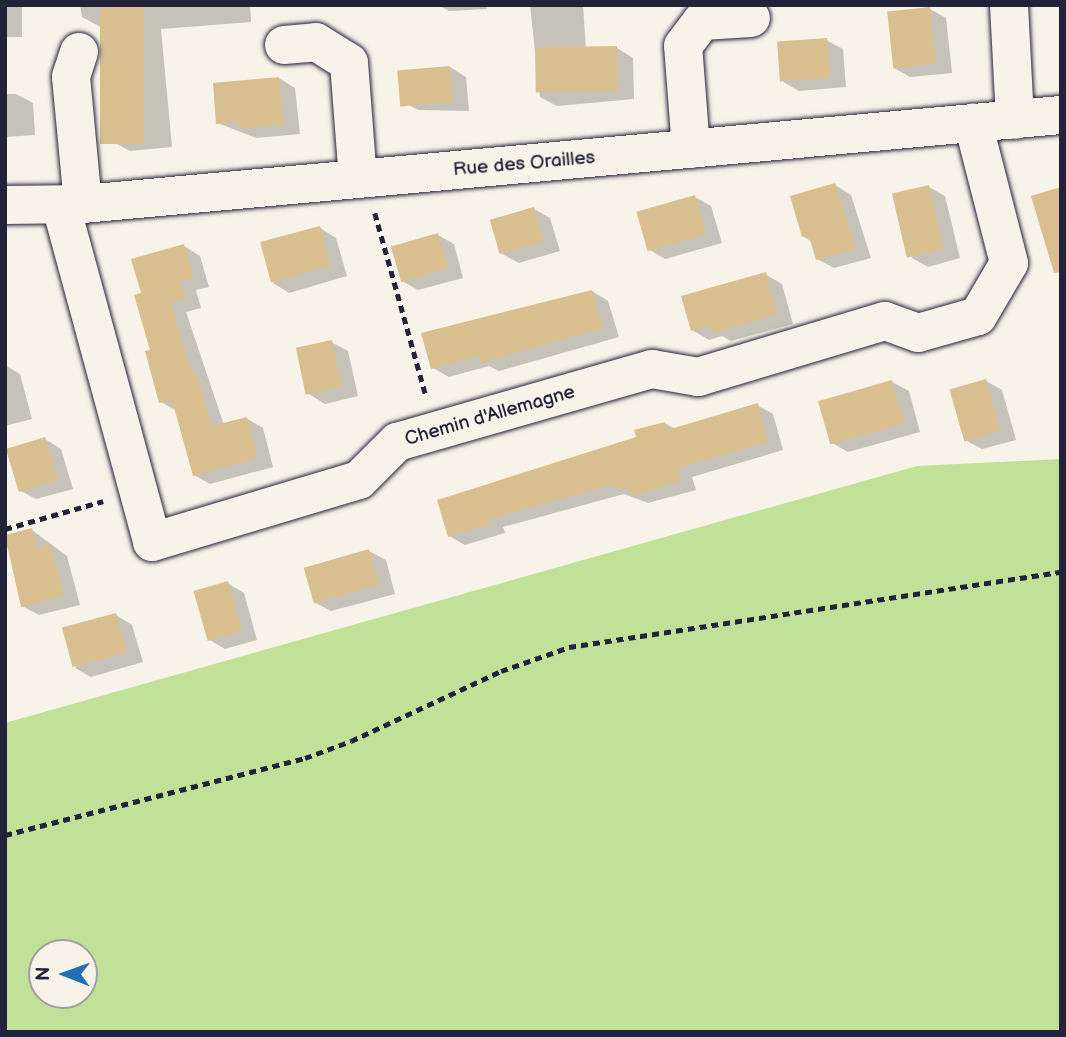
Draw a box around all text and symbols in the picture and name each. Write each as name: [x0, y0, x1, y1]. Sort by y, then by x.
street label: Rue des Orailles: [452, 146, 596, 182]
street label: Chemin d'Allemagne: [402, 381, 578, 451]
north arrow: [28, 939, 98, 1009]
text: N: [32, 966, 55, 981]

